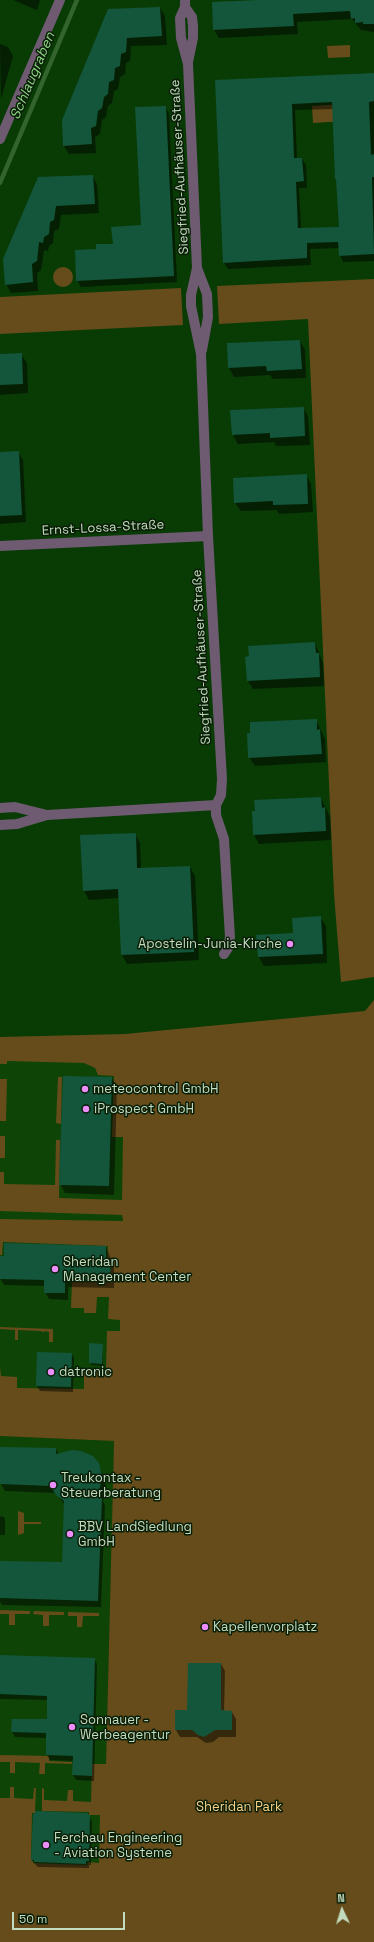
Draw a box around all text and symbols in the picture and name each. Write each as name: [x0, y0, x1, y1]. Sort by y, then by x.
water label: Schlaugraben: [7, 30, 59, 122]
street label: Siegfried-Aufhäuser-Straße: [168, 79, 192, 255]
street label: Ernst-Lossa-Straße: [41, 517, 165, 539]
street label: Siegfried-Aufhäuser-Straße: [190, 569, 214, 745]
place label: Apostelin-Junia-Kirche: [138, 936, 282, 952]
marker: Apostelin-Junia-Kirche: [285, 939, 295, 949]
place label: meteocontrol GmbH: [93, 1081, 219, 1097]
marker: meteocontrol GmbH: [80, 1084, 90, 1094]
place label: iProspect GmbH: [94, 1101, 194, 1117]
marker: iProspect GmbH: [81, 1104, 91, 1114]
place label: Sheridan Management Center: [63, 1254, 191, 1285]
marker: Sheridan Management Center: [50, 1264, 60, 1274]
place label: datronic: [59, 1364, 112, 1380]
marker: datronic: [46, 1367, 56, 1377]
place label: Treukontax - Steuerberatung: [61, 1470, 161, 1501]
marker: Treukontax - Steuerberatung: [48, 1480, 58, 1490]
place label: BBV LandSiedlung GmbH: [78, 1519, 192, 1550]
marker: BBV LandSiedlung GmbH: [65, 1529, 75, 1539]
place label: Kapellenvorplatz: [213, 1619, 317, 1635]
marker: Kapellenvorplatz: [200, 1622, 210, 1632]
place label: Sonnauer - Werbeagentur: [80, 1712, 170, 1743]
marker: Sonnauer - Werbeagentur: [67, 1722, 77, 1732]
park label: Sheridan Park: [196, 1799, 282, 1815]
place label: Ferchau Engineering - Aviation Systeme: [54, 1830, 182, 1861]
marker: Ferchau Engineering - Aviation Systeme: [41, 1840, 51, 1850]
north arrow: [322, 1890, 362, 1930]
text: N: [337, 1891, 345, 1905]
scale bar: [14, 1904, 127, 1930]
text: 50 m: [19, 1911, 47, 1927]

